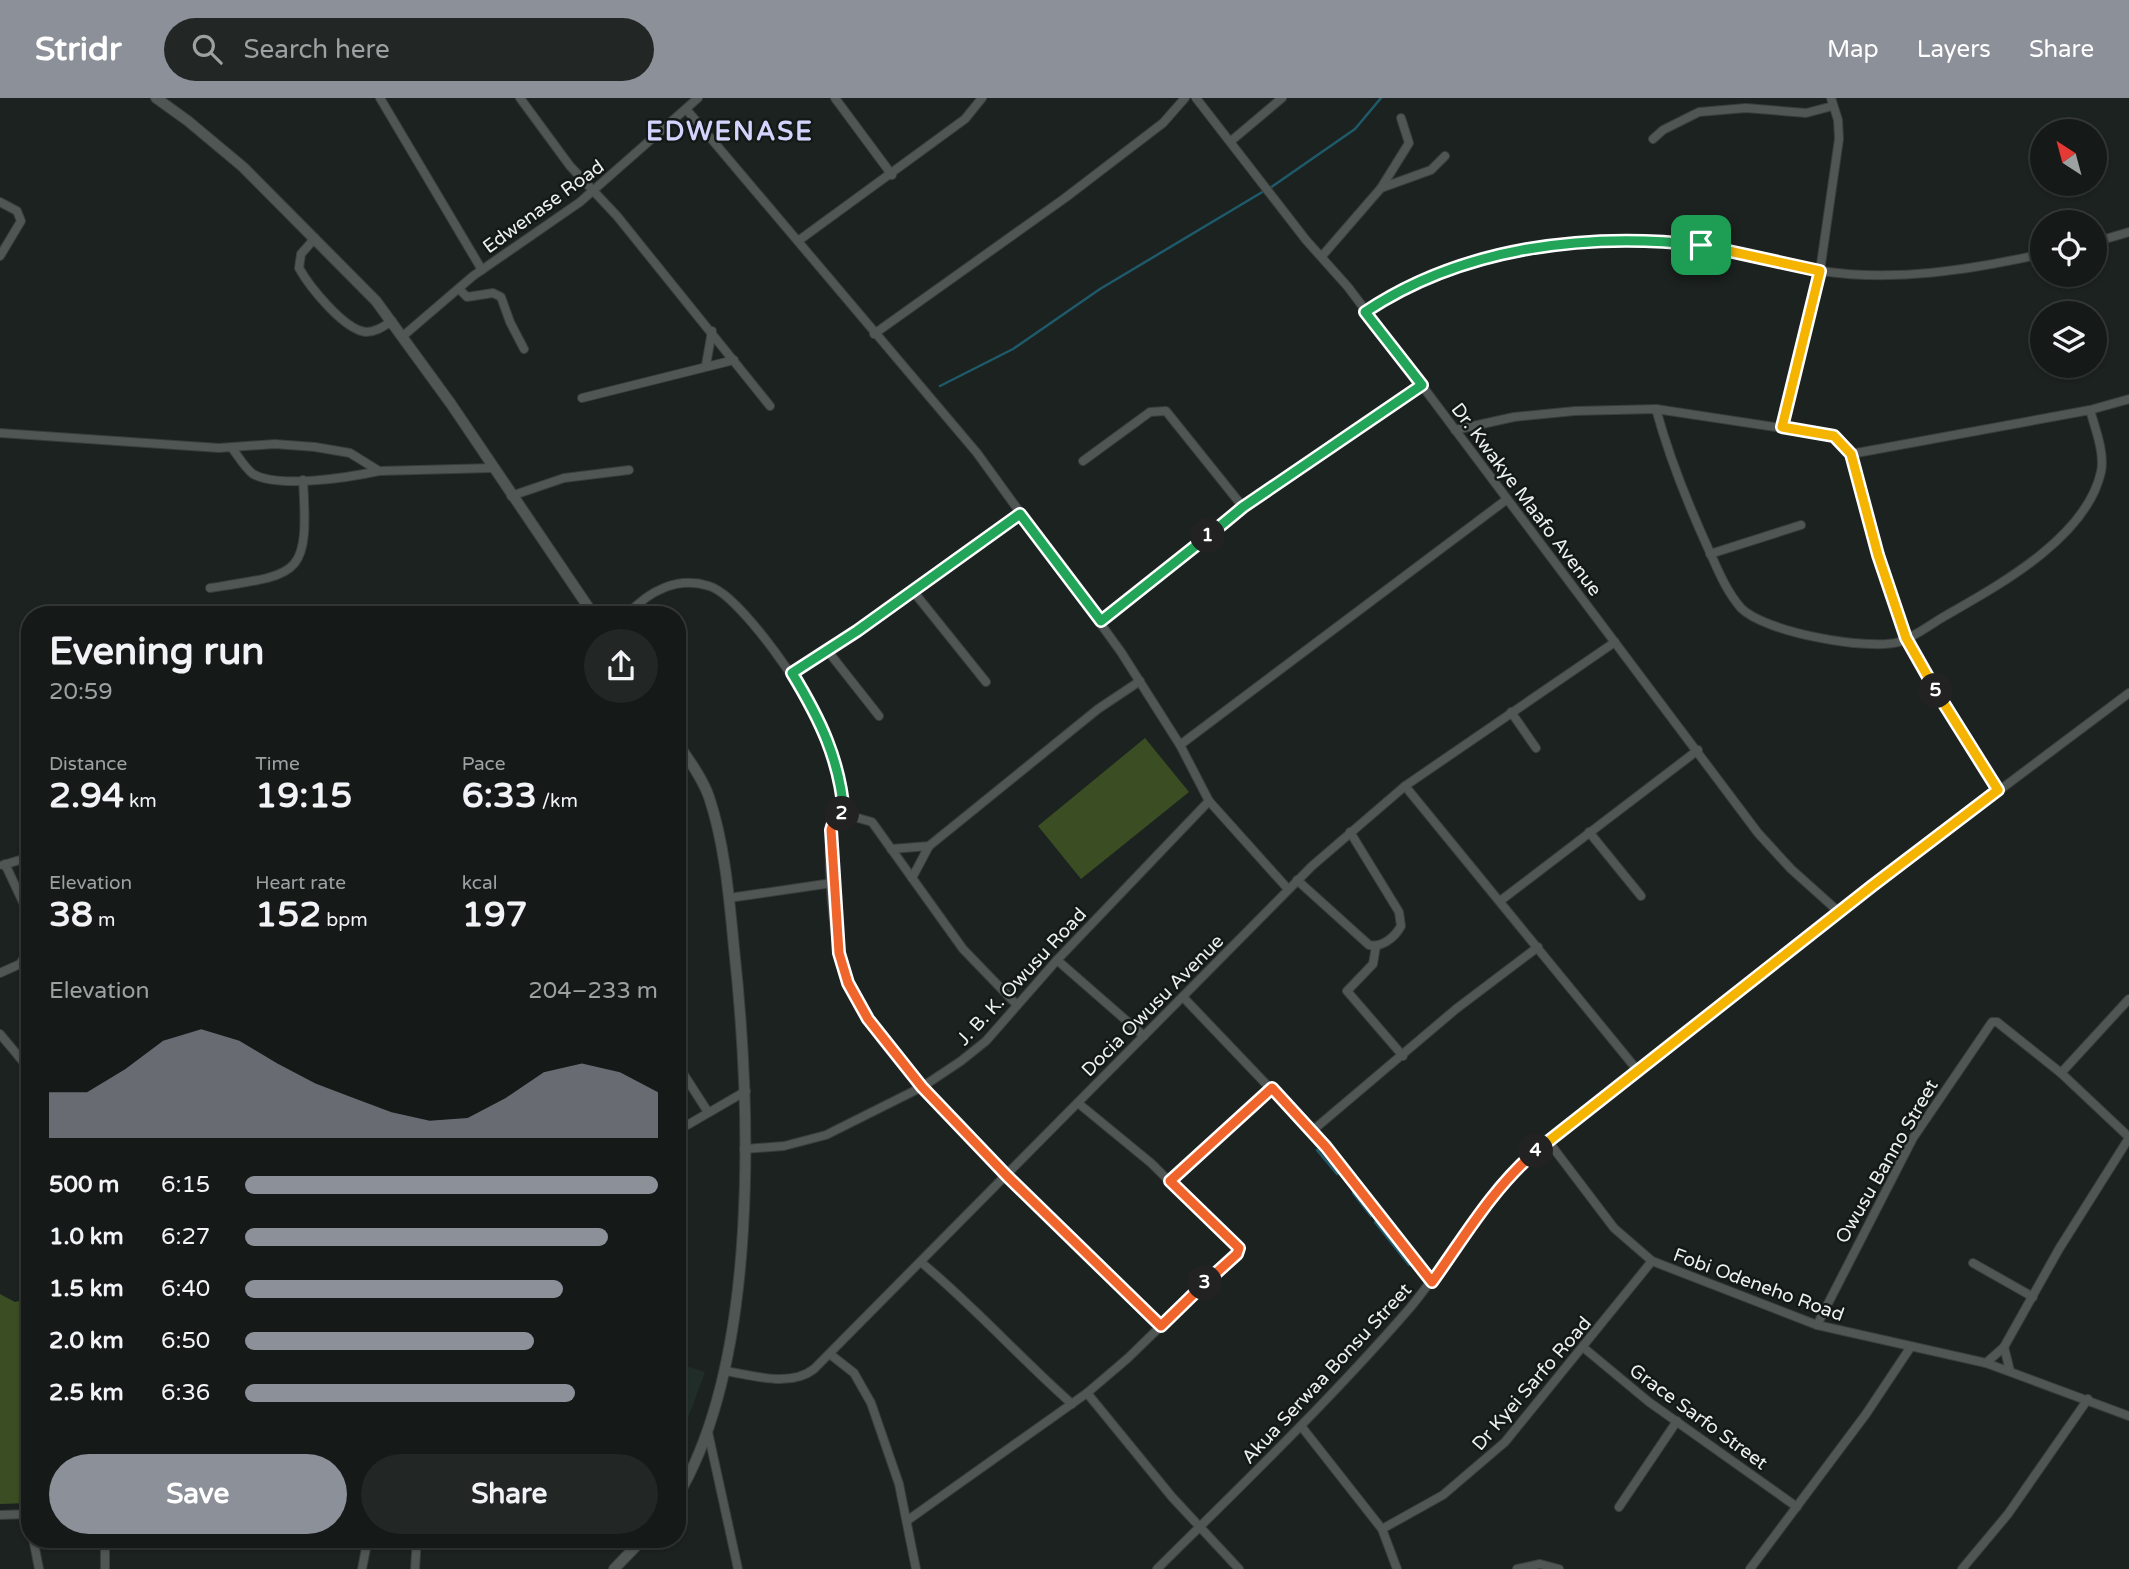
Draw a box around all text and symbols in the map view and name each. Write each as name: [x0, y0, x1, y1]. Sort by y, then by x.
search box: [164, 18, 654, 81]
text: Stridr: [35, 30, 122, 69]
icon: search: [188, 30, 226, 68]
text: Search here: [244, 34, 390, 65]
text: Map: [1827, 35, 1879, 64]
text: Layers: [1917, 35, 1991, 64]
text: Share: [2029, 35, 2094, 64]
district label: EDWENASE: [646, 116, 814, 147]
north arrow: [2030, 119, 2107, 196]
map controls: [2030, 119, 2107, 378]
street label: Edwenase Road: [479, 155, 608, 258]
button: locate: [2030, 210, 2107, 287]
pin: [1671, 215, 1731, 275]
icon: arrive: [1682, 226, 1720, 264]
button: layers: [2030, 301, 2107, 378]
street label: Dr. Kwakye Maafo Avenue: [1446, 399, 1606, 600]
pin: 1: [1190, 518, 1226, 554]
text: 1: [1202, 524, 1213, 546]
text: Evening run: [49, 629, 264, 675]
button: share: [584, 629, 658, 703]
pin: 5: [1918, 674, 1954, 708]
text: 20:59: [49, 678, 113, 706]
text: 5: [1930, 679, 1941, 701]
text: Distance: [49, 753, 127, 775]
text: Time: [255, 753, 300, 775]
text: Pace: [462, 753, 505, 775]
text: 2.94: [49, 775, 124, 817]
text: 19:15: [255, 775, 352, 817]
text: 6:33: [462, 775, 537, 817]
text: km: [124, 790, 157, 812]
text: /km: [537, 790, 578, 812]
pin: 2: [824, 796, 860, 832]
text: 2: [836, 802, 847, 824]
text: Elevation: [49, 872, 132, 894]
text: Heart rate: [255, 872, 346, 894]
text: kcal: [462, 872, 497, 894]
text: 38: [49, 894, 93, 936]
text: 152: [255, 894, 321, 936]
text: 197: [462, 894, 528, 936]
street label: J. B. K. Owusu Road: [952, 903, 1091, 1050]
text: m: [93, 909, 115, 931]
text: bpm: [321, 909, 368, 931]
street label: Docia Owusu Avenue: [1077, 930, 1228, 1081]
text: Elevation: [49, 977, 150, 1005]
text: 204–233 m: [528, 977, 658, 1005]
street label: Owusu Banno Street: [1831, 1076, 1943, 1247]
pin: 4: [1518, 1134, 1554, 1168]
text: 4: [1530, 1139, 1541, 1161]
text: 500 m: [49, 1171, 119, 1199]
text: 6:15: [161, 1171, 210, 1199]
text: 1.0 km: [49, 1223, 124, 1251]
text: 6:27: [161, 1223, 210, 1251]
street label: Fobi Odeneho Road: [1670, 1244, 1847, 1326]
pin: 3: [1188, 1266, 1222, 1300]
text: 3: [1199, 1271, 1210, 1293]
text: 1.5 km: [49, 1275, 124, 1303]
text: 6:40: [161, 1275, 210, 1303]
street label: Akua Serwaa Bonsu Street: [1237, 1279, 1416, 1468]
street label: Dr Kyei Sarfo Road: [1468, 1312, 1596, 1455]
text: 2.0 km: [49, 1327, 124, 1355]
text: 6:50: [161, 1327, 210, 1355]
street label: Grace Sarfo Street: [1625, 1359, 1772, 1474]
text: 2.5 km: [49, 1379, 124, 1407]
text: 6:36: [161, 1379, 210, 1407]
button: Save: [49, 1454, 347, 1534]
button: Share: [361, 1454, 658, 1534]

